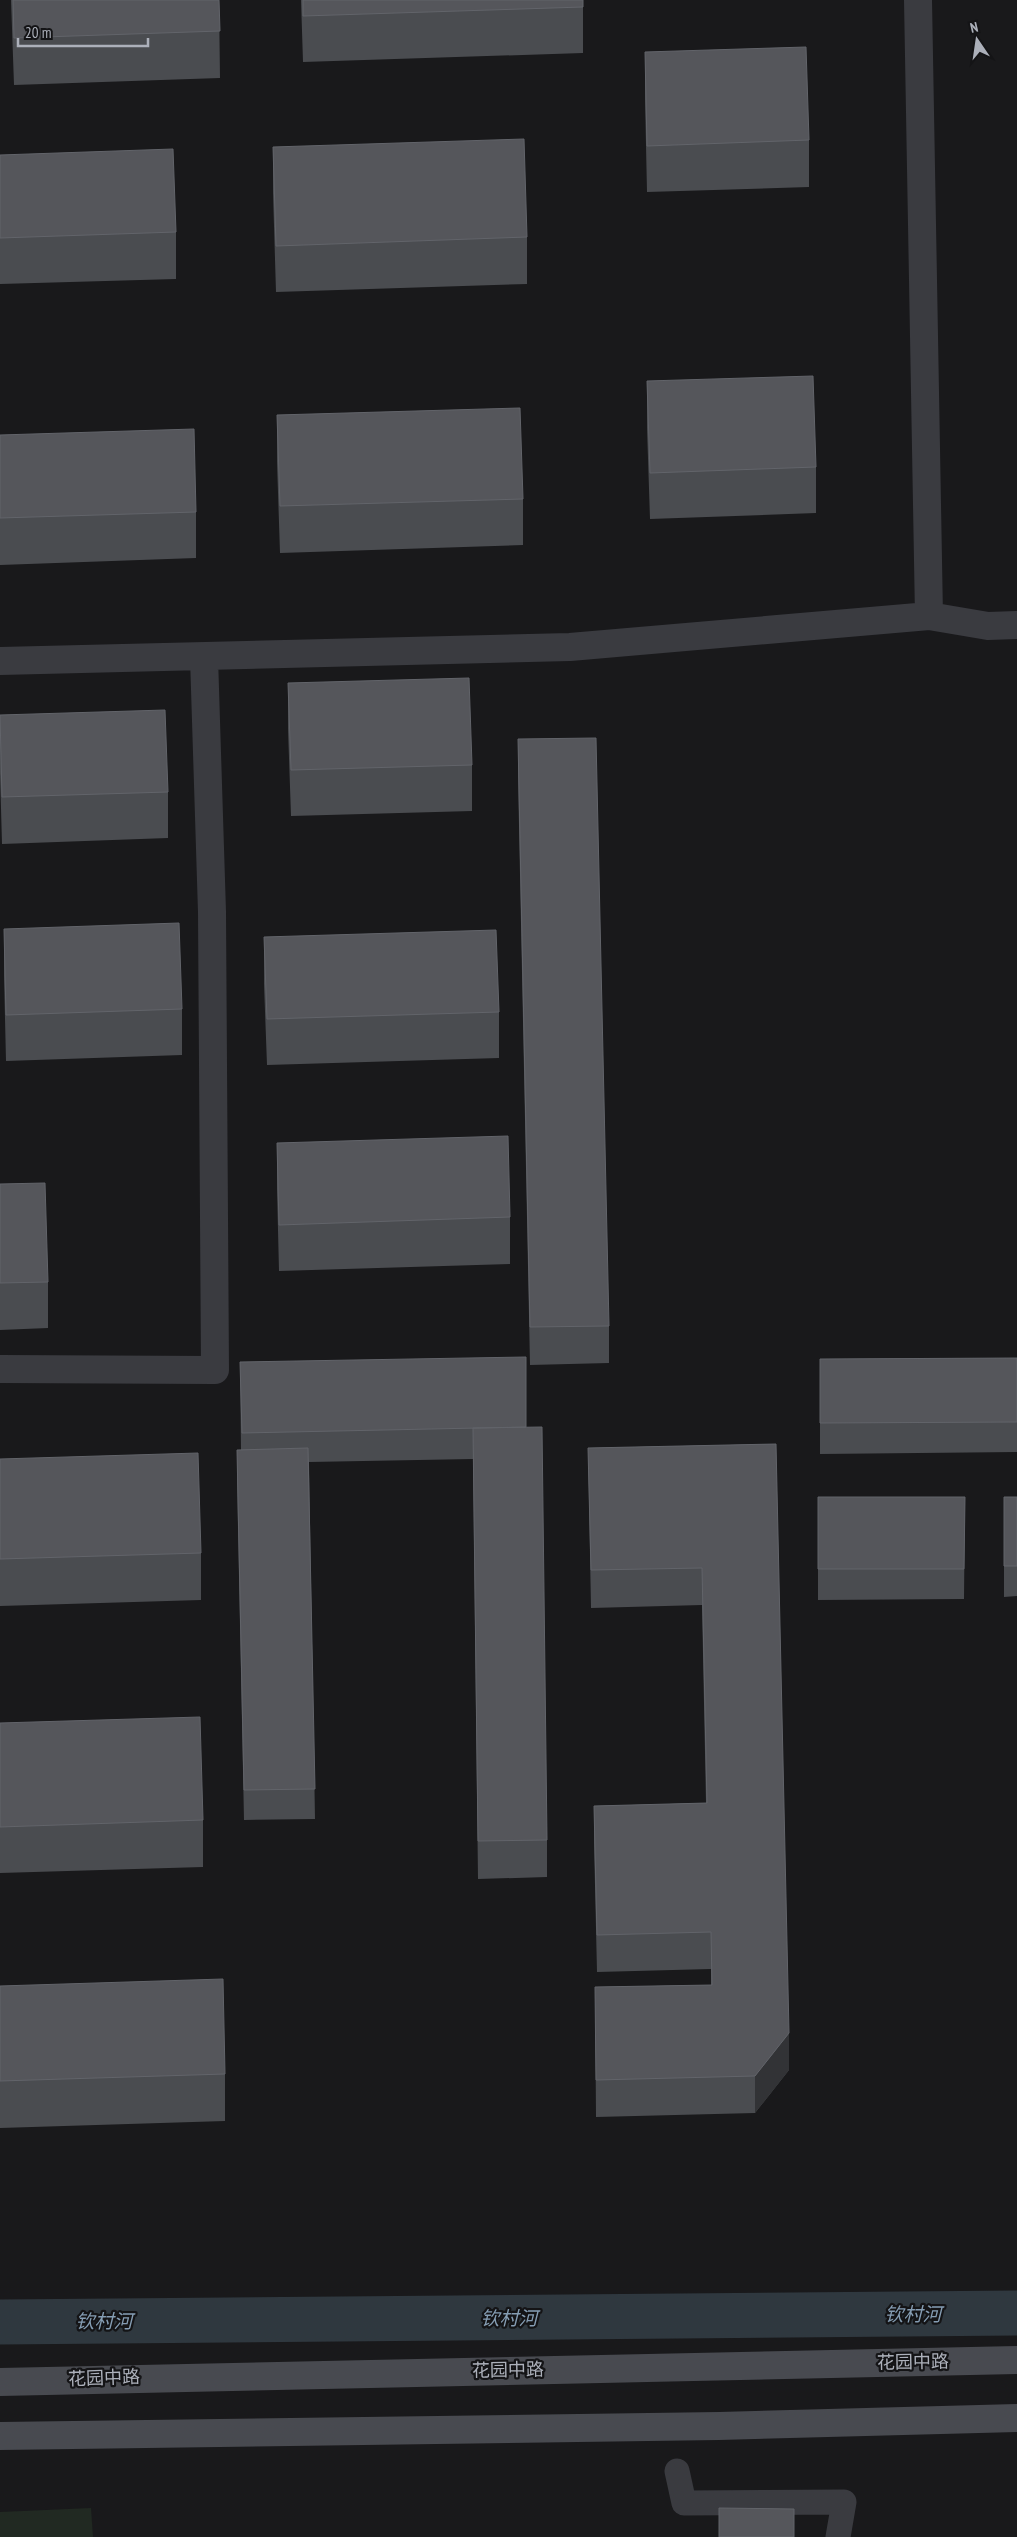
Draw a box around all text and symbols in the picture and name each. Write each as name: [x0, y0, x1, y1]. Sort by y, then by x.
scale bar: [18, 15, 148, 47]
north arrow: [952, 15, 1002, 65]
text: N: [968, 18, 980, 37]
text: 20 m: [25, 23, 51, 42]
water label: 钦村河: [884, 2302, 945, 2326]
water label: 钦村河: [480, 2306, 541, 2330]
water label: 钦村河: [75, 2309, 136, 2333]
street label: 花园中路: [877, 2349, 949, 2374]
street label: 花园中路: [472, 2357, 544, 2382]
street label: 花园中路: [68, 2365, 140, 2390]

